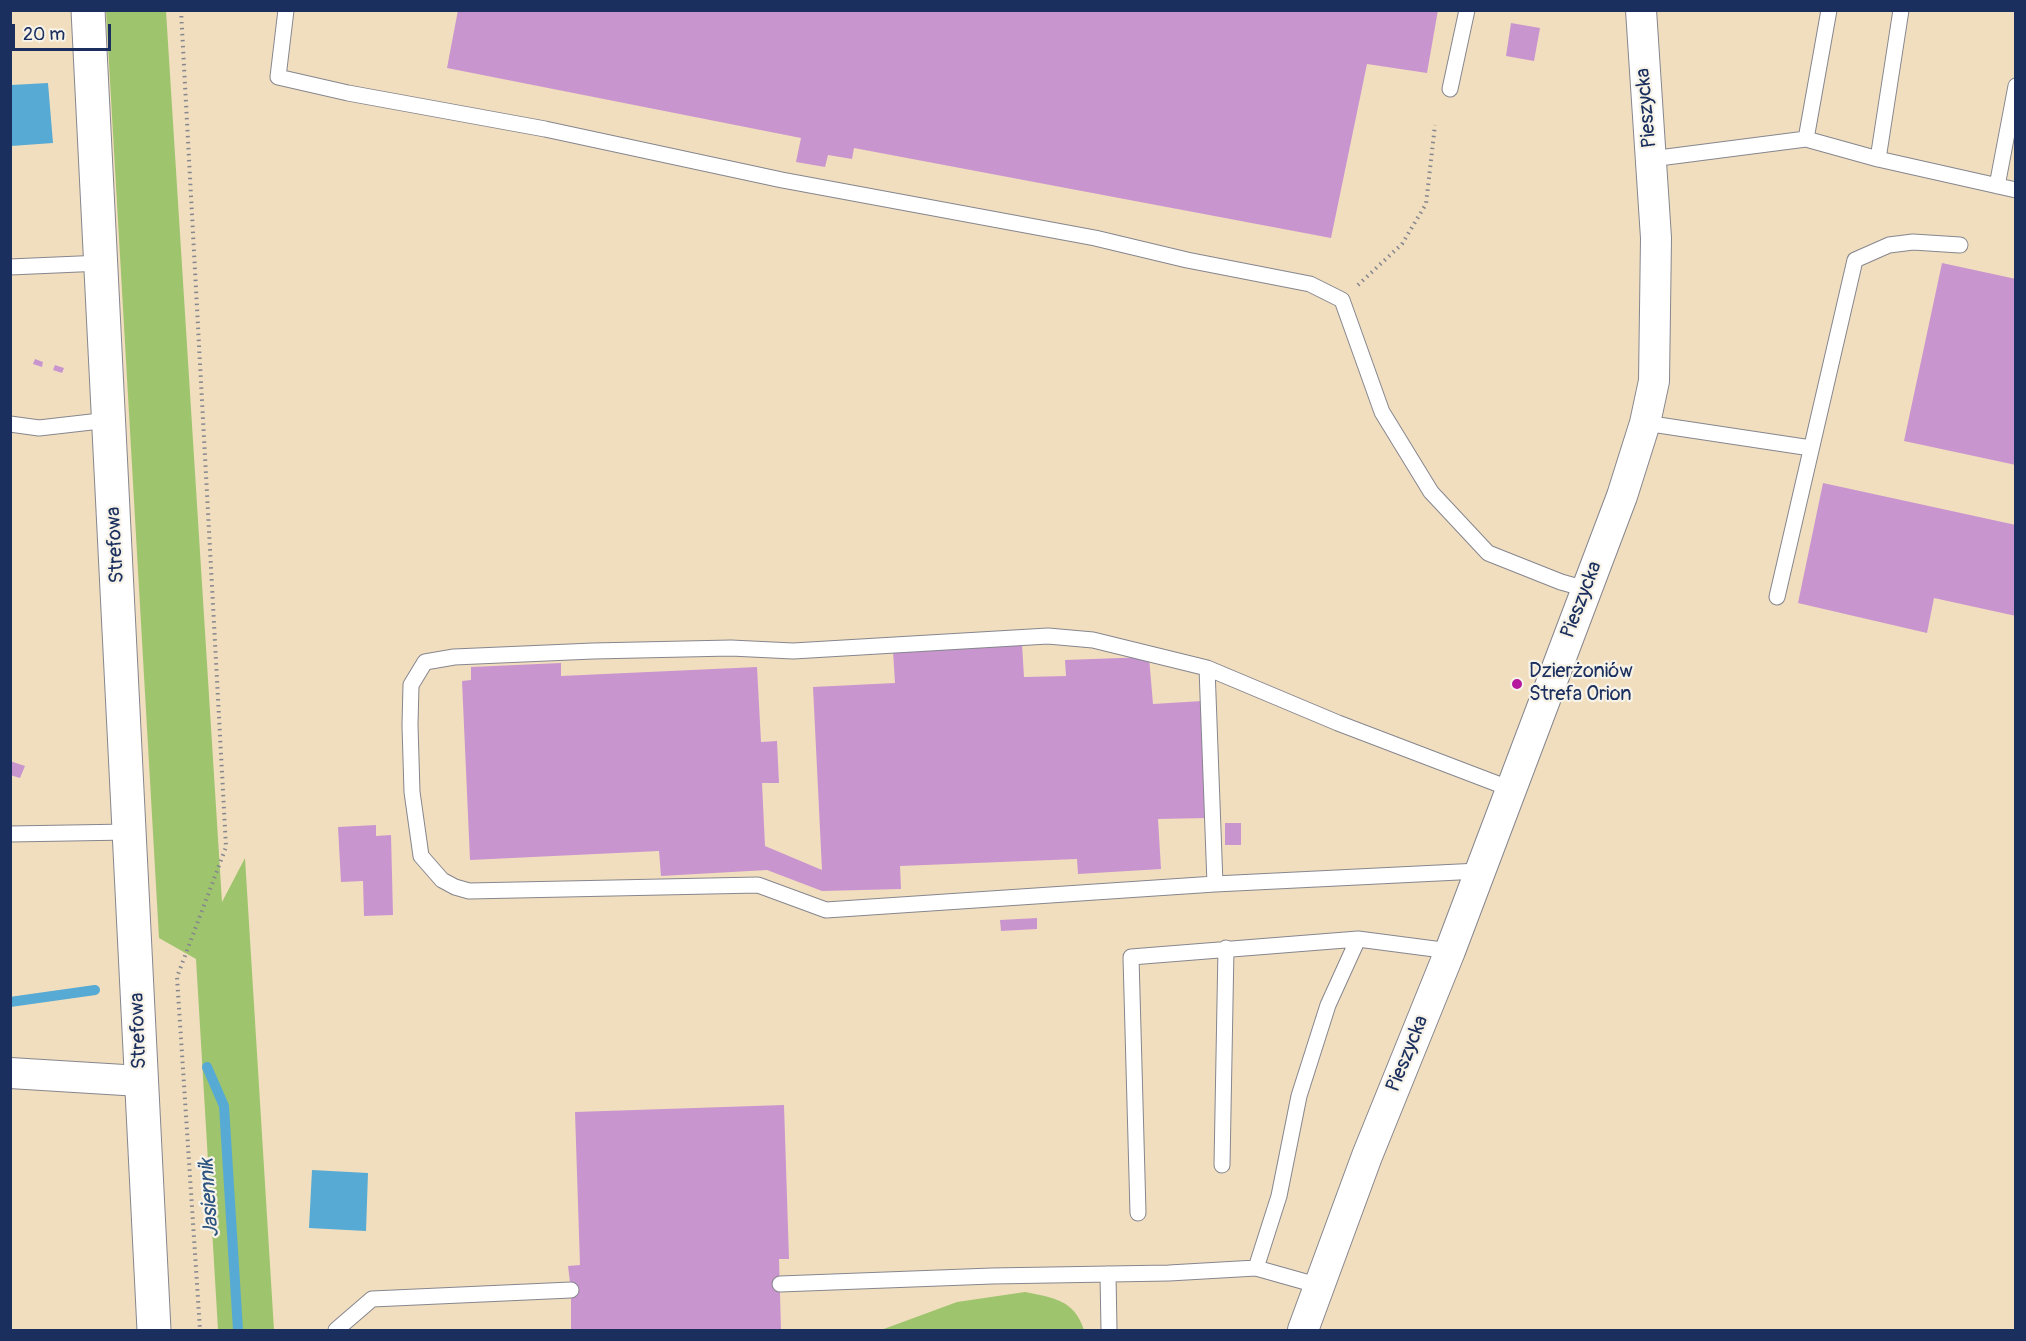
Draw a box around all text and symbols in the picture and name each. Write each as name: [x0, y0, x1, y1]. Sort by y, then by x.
scale bar: [15, 12, 114, 50]
text: 20 m: [23, 23, 65, 46]
street label: Pieszycka: [1632, 67, 1662, 149]
street label: Strefowa: [102, 506, 130, 584]
street label: Pieszycka: [1556, 558, 1608, 642]
place label: Dzierżoniów Strefa Orion: [1529, 660, 1633, 707]
marker: Dzierżoniów Strefa Orion: [1510, 677, 1524, 691]
street label: Strefowa: [126, 992, 152, 1070]
street label: Pieszycka: [1382, 1012, 1434, 1096]
water label: Jasiennik: [195, 1158, 225, 1238]

